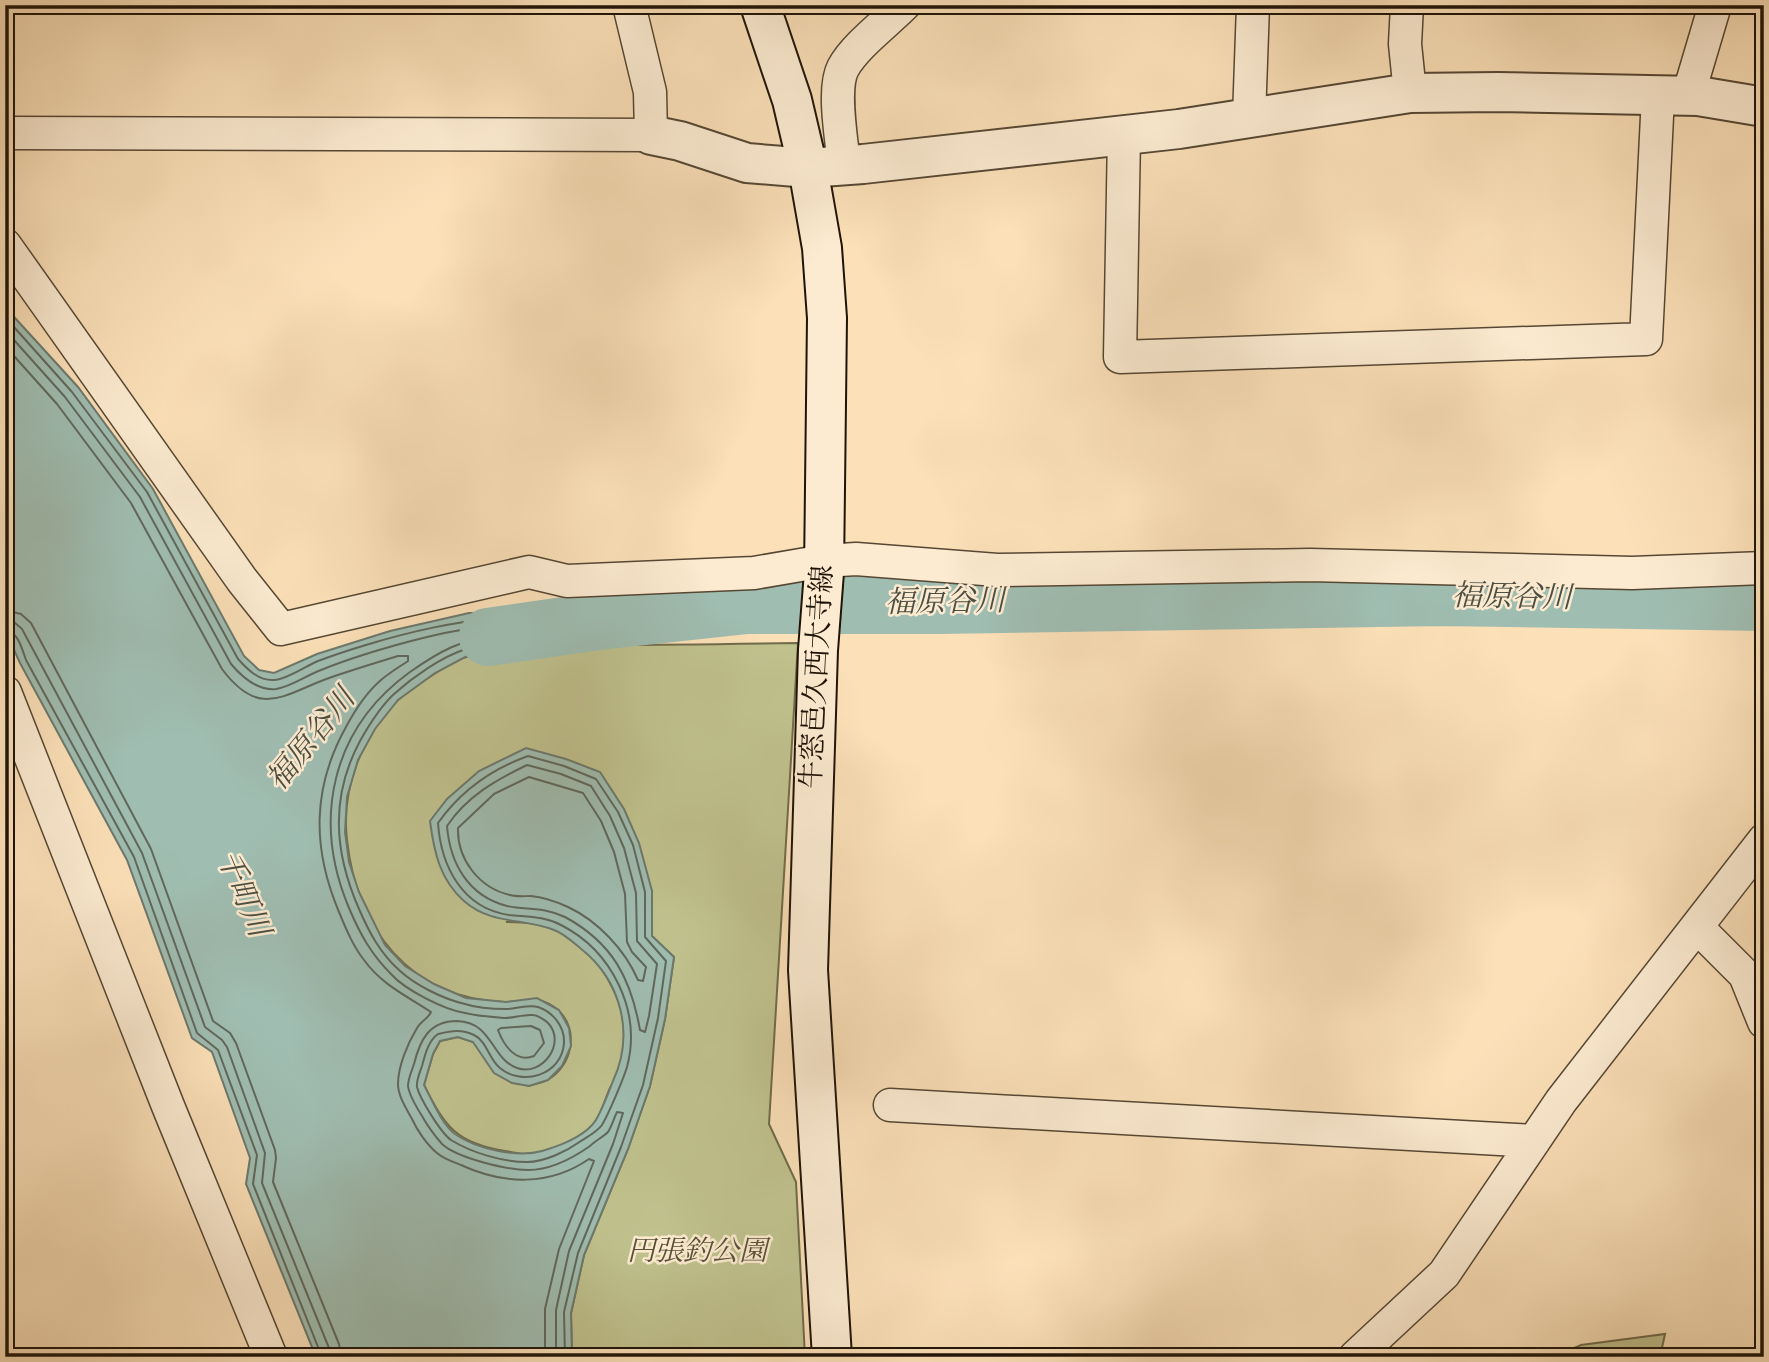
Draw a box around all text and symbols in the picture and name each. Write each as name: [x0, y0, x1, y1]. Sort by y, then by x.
street label: 牛窓邑久西大寺線: [795, 564, 841, 790]
water label: 福原谷川: [1452, 578, 1575, 618]
water label: 福原谷川: [885, 583, 1008, 623]
water label: 福原谷川: [259, 679, 366, 799]
water label: 千町川: [207, 845, 278, 946]
park label: 円張釣公園: [627, 1235, 771, 1270]

